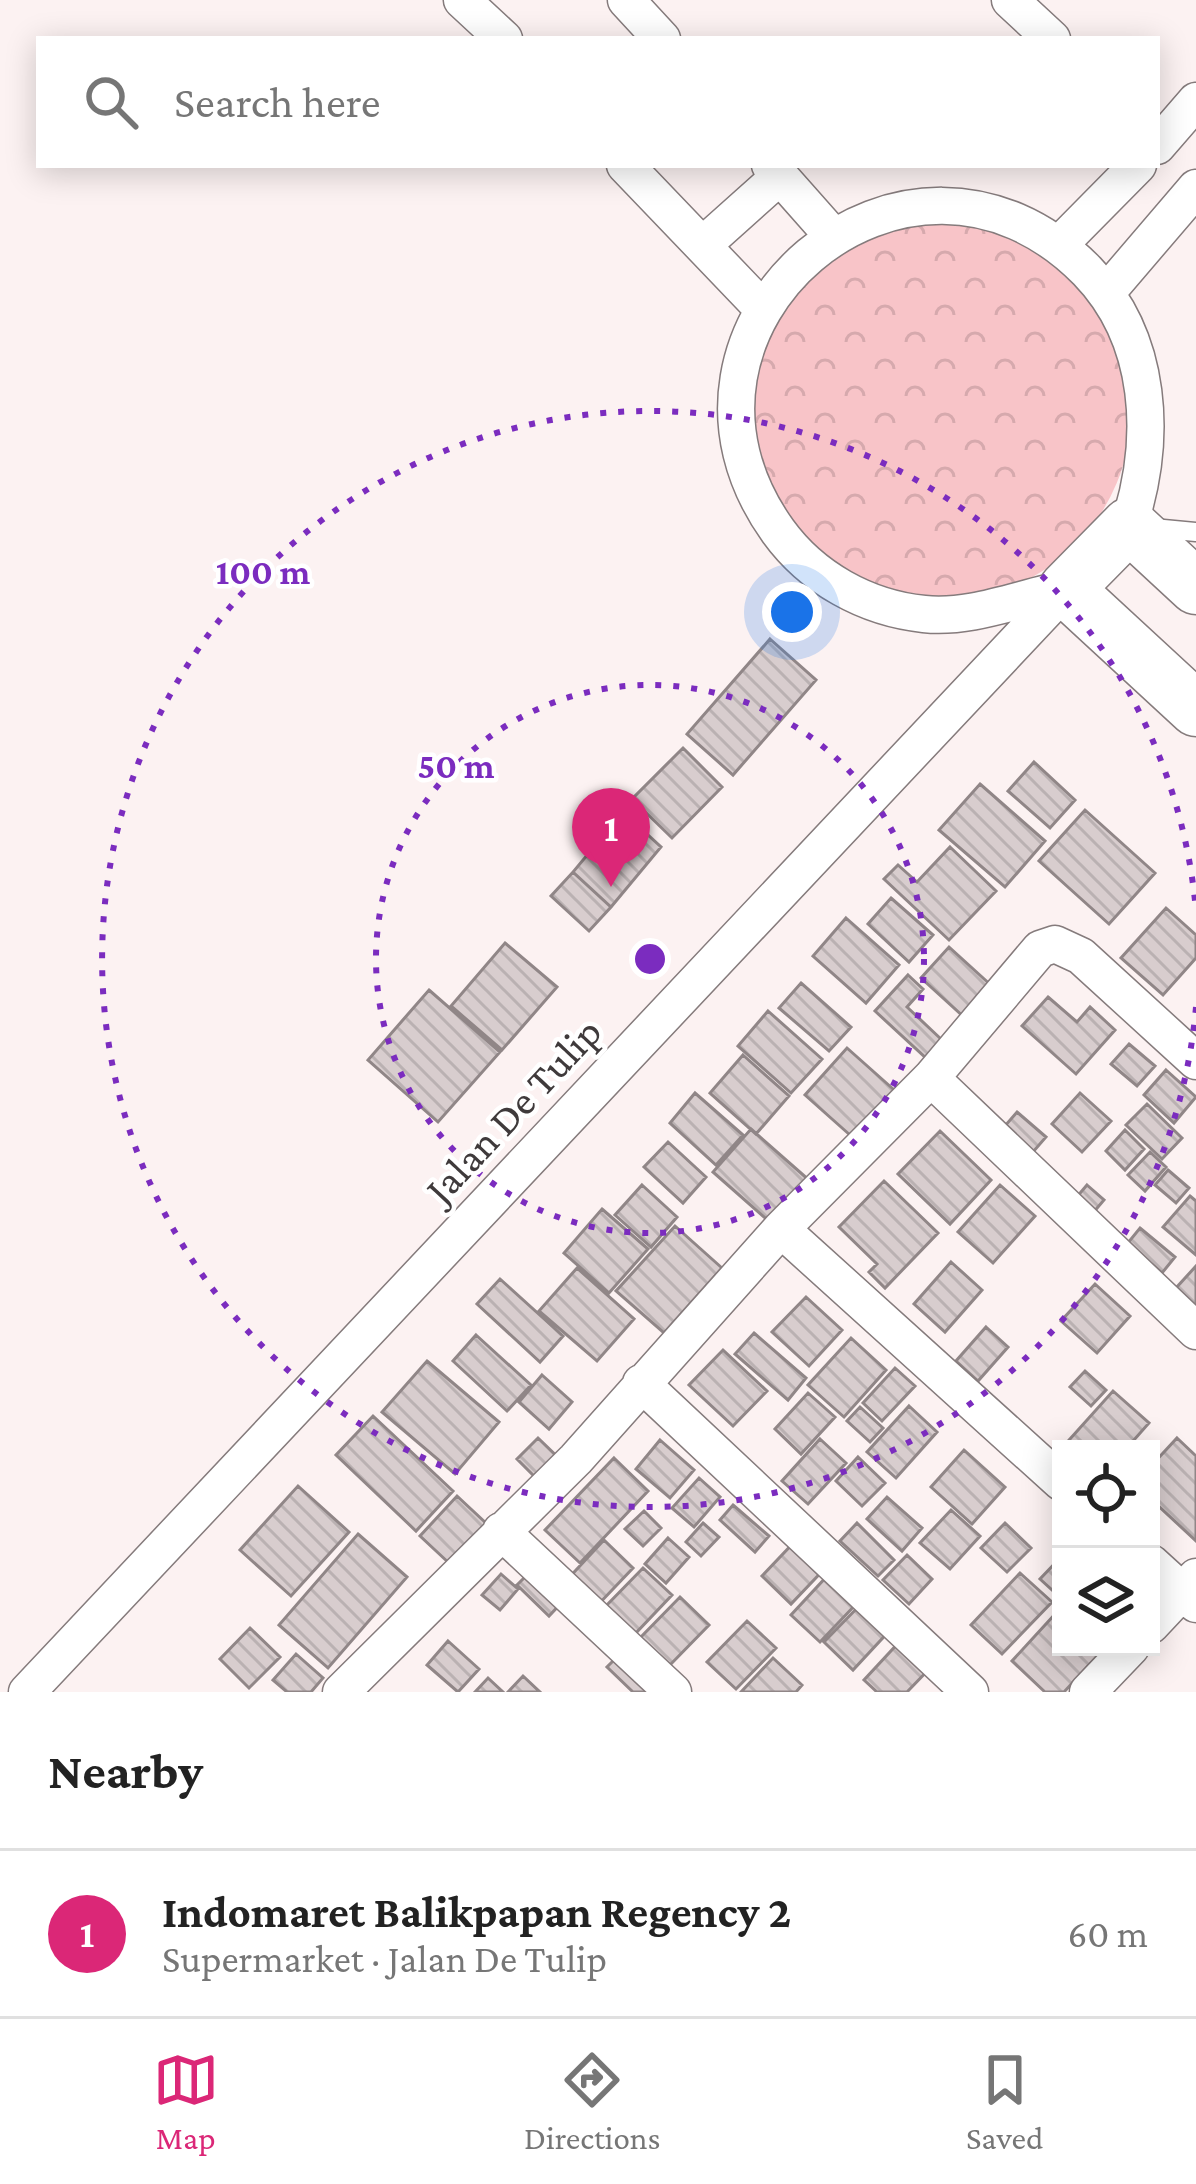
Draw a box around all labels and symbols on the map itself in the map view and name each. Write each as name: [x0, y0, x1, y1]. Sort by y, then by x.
text: 100 m: [216, 552, 311, 592]
your location: [762, 582, 822, 642]
text: 50 m: [418, 746, 495, 786]
pin: 1: [572, 788, 650, 887]
centre of rings: [629, 938, 671, 980]
street label: Jalan De Tulip: [413, 1008, 611, 1215]

